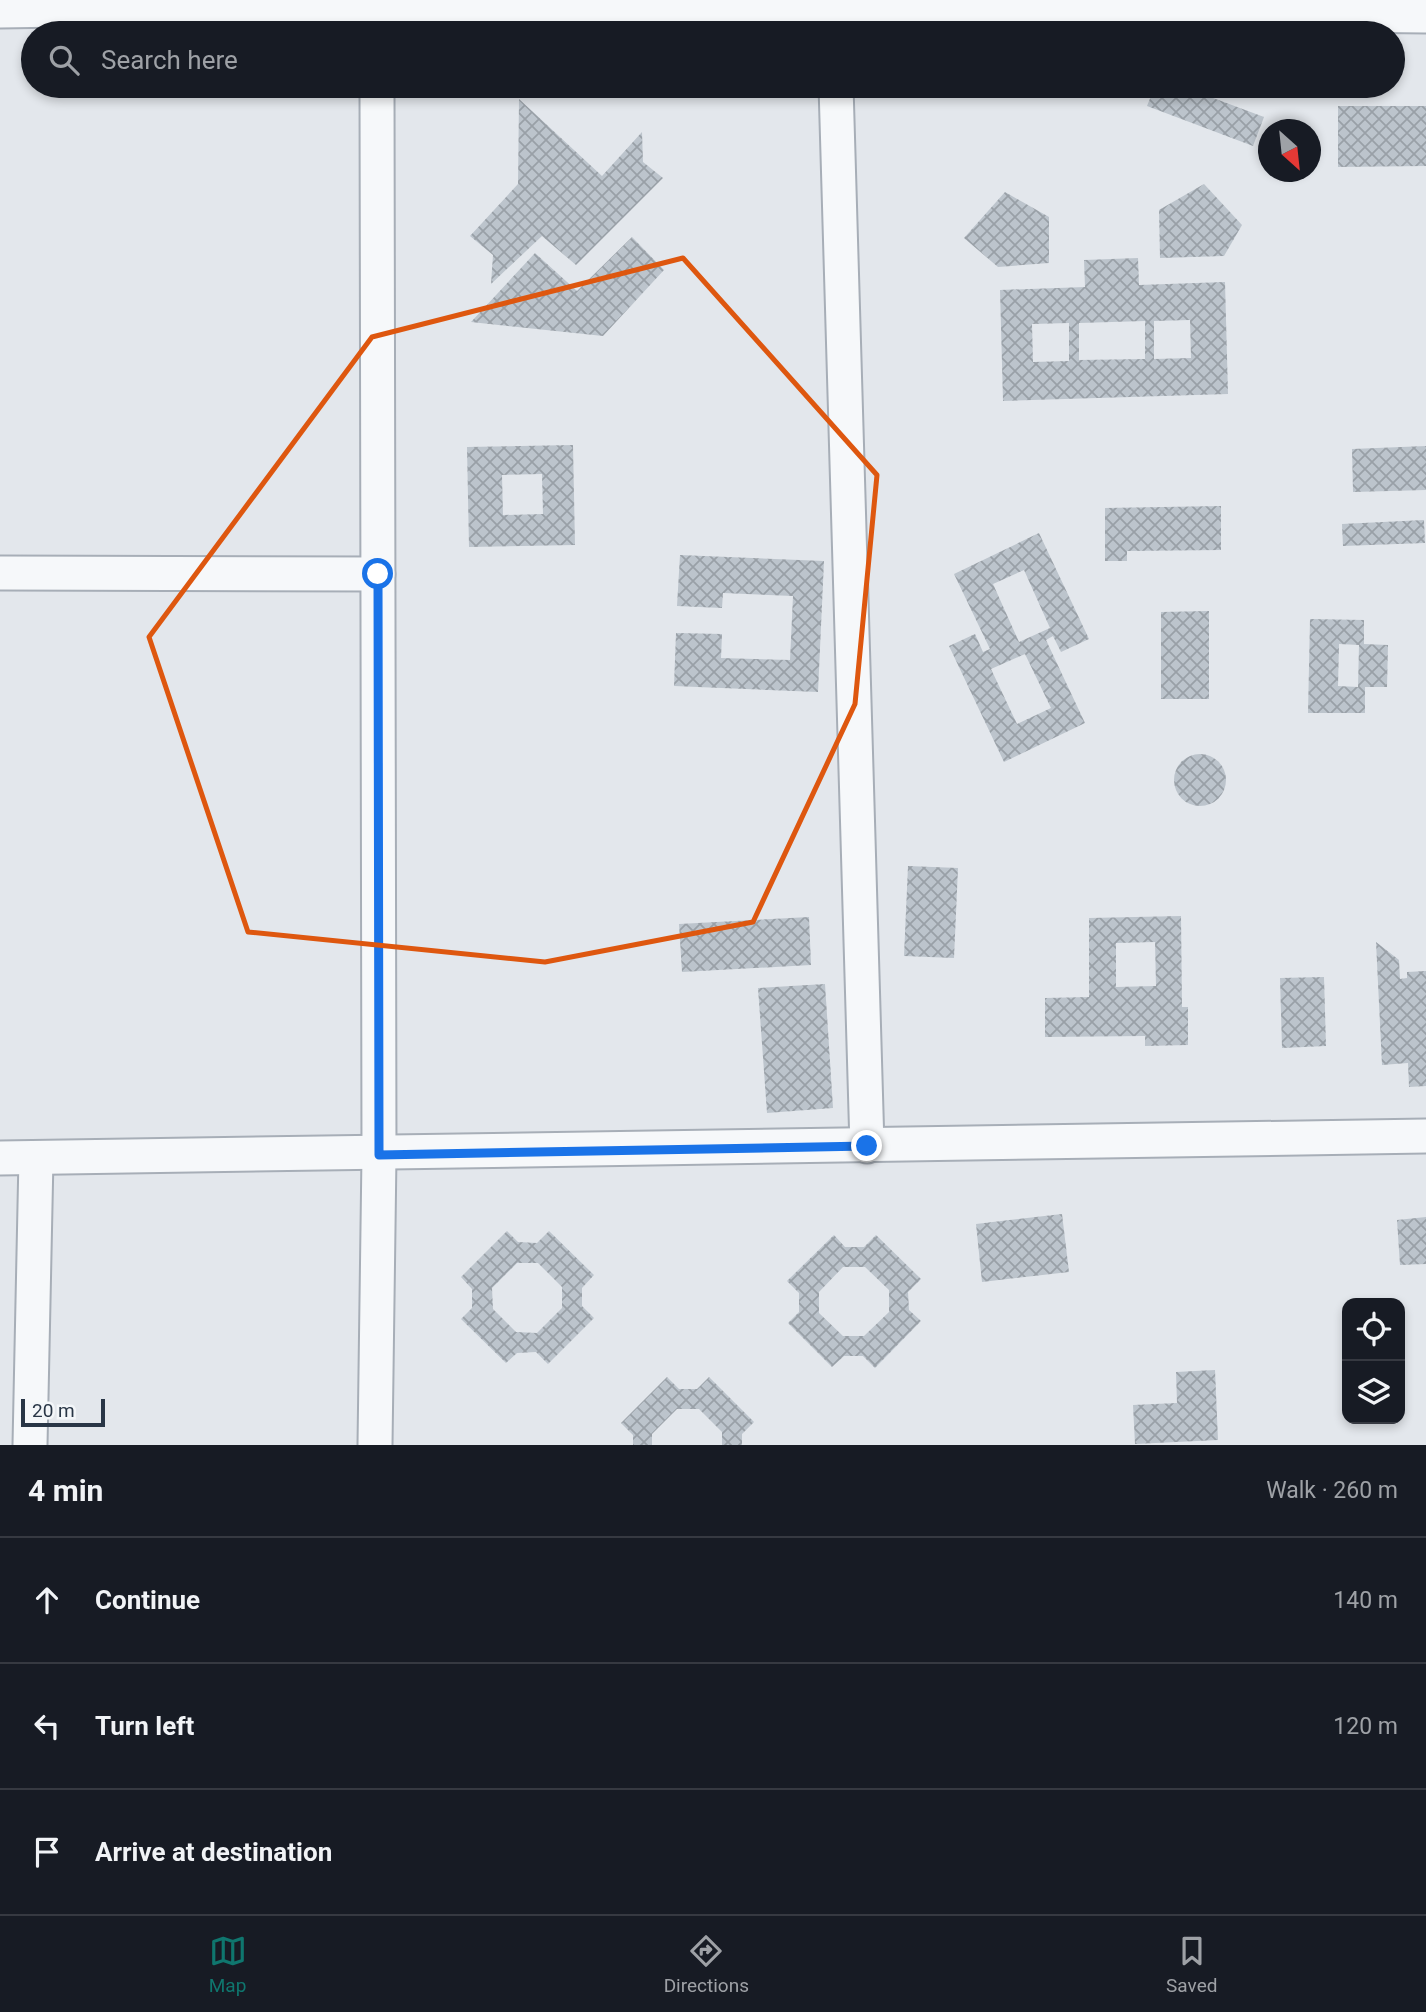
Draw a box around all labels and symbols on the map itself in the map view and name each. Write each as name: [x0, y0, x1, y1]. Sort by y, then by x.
north arrow: [1258, 119, 1321, 182]
route start: [362, 558, 393, 589]
route end: [851, 1130, 882, 1161]
scale bar: [21, 1396, 105, 1428]

